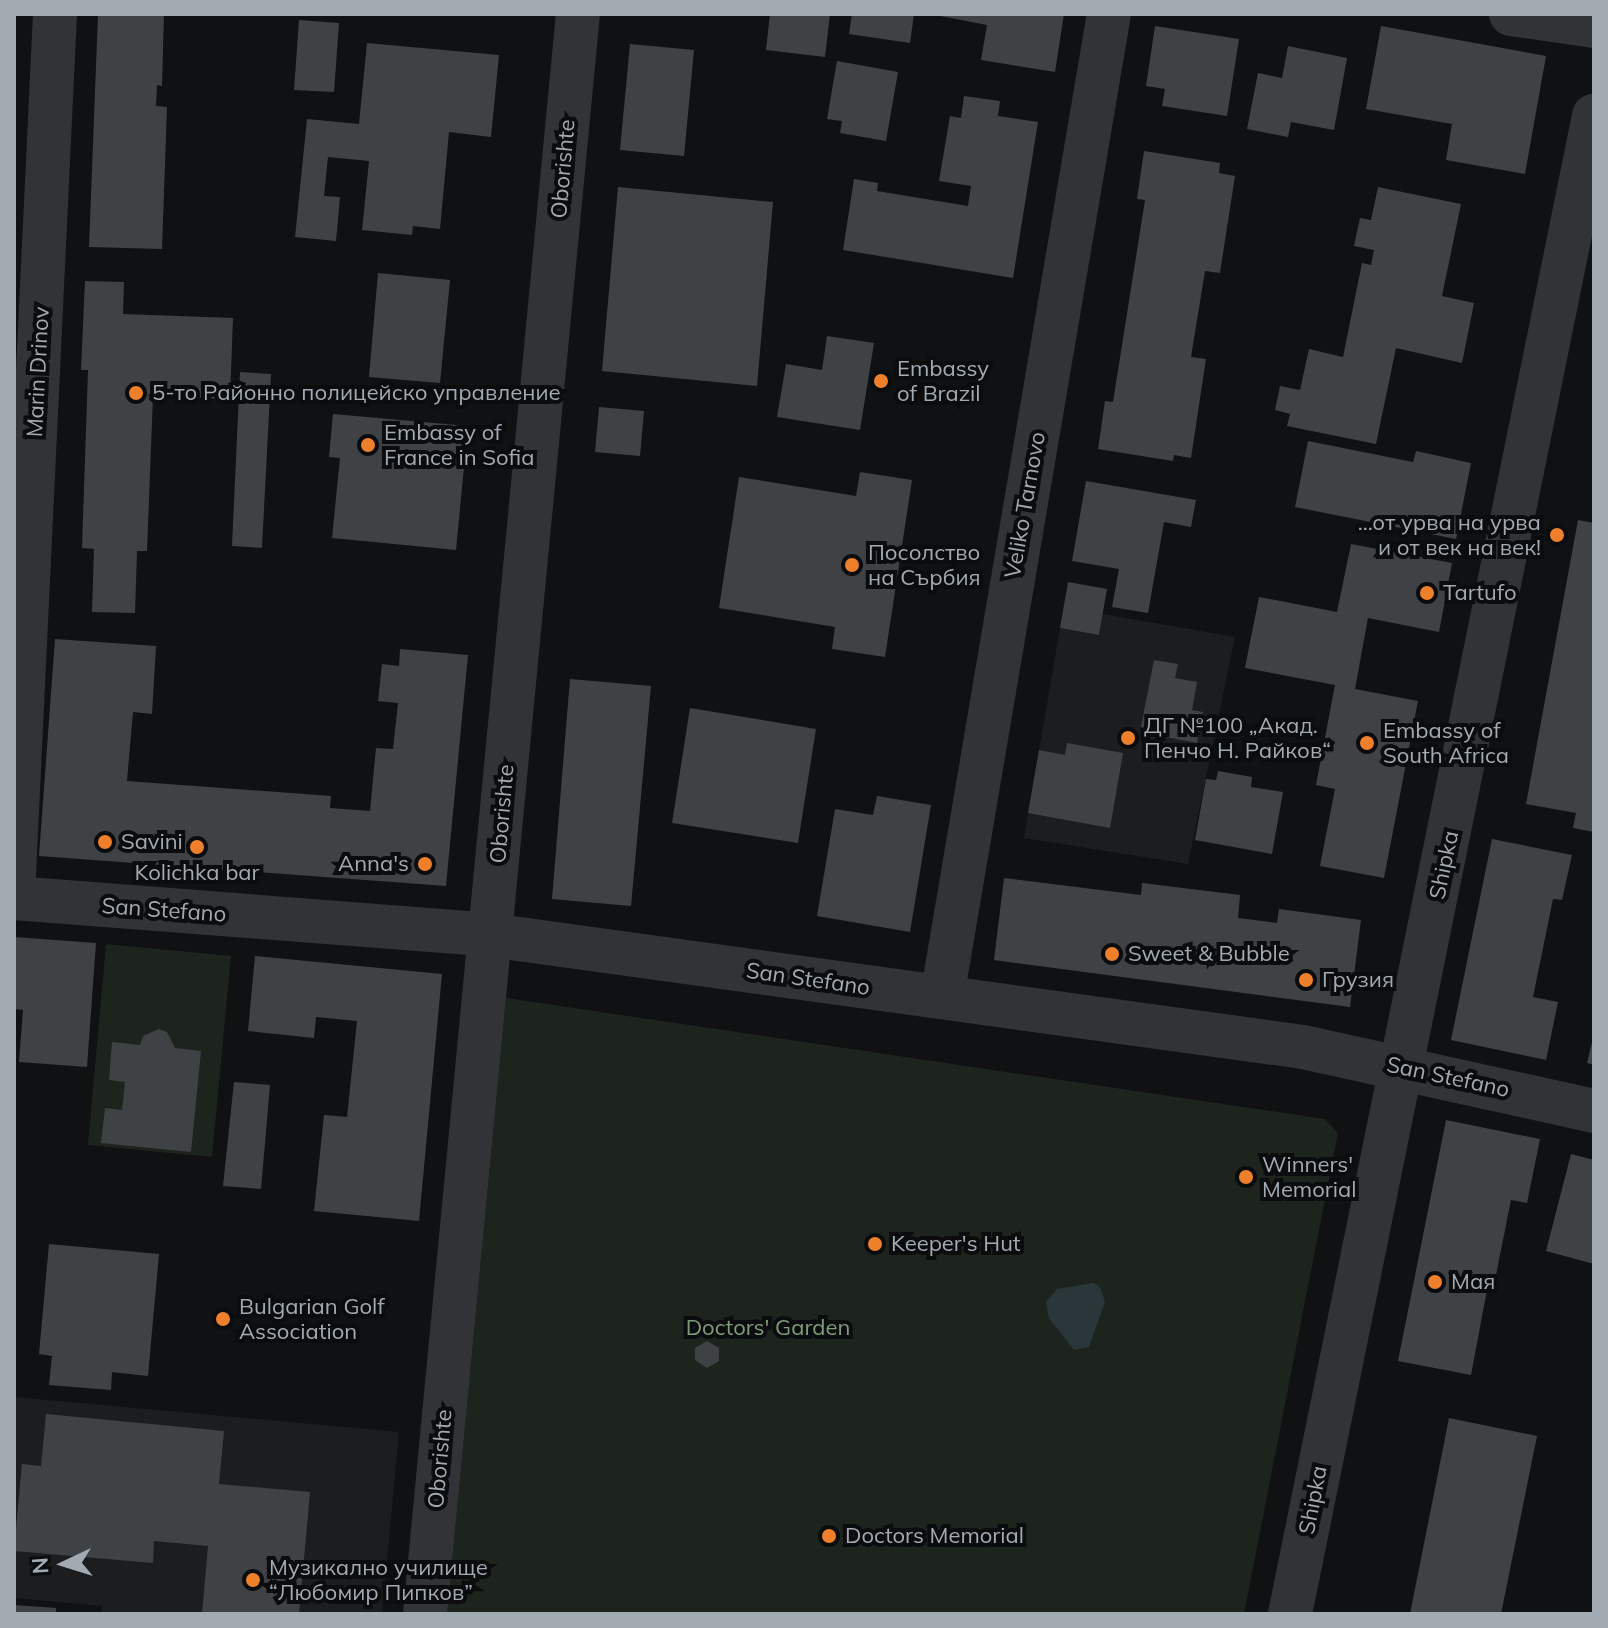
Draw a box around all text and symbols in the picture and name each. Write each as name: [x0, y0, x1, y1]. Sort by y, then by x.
street label: Oborishte: [546, 118, 580, 220]
street label: Marin Drinov: [21, 306, 55, 438]
place label: Embassy of Brazil: [897, 355, 989, 406]
marker: Embassy of Brazil: [872, 372, 890, 390]
place label: 5-то Районно полицейско управление: [152, 380, 561, 406]
marker: 5-то Районно полицейско управление: [127, 384, 145, 402]
place label: Embassy of France in Sofia: [384, 419, 534, 470]
street label: Veliko Tarnovo: [999, 430, 1051, 580]
marker: Embassy of France in Sofia: [359, 436, 377, 454]
place label: ...от урва на урва и от век на век!: [1358, 509, 1541, 560]
marker: ...от урва на урва и от век на век!: [1548, 526, 1566, 544]
place label: Посолство на Сърбия: [868, 539, 981, 590]
marker: Посолство на Сърбия: [843, 556, 861, 574]
place label: Tartufo: [1443, 580, 1516, 606]
marker: Tartufo: [1418, 584, 1436, 602]
place label: ДГ №100 „Акад. Пенчо Н. Райков“: [1144, 712, 1331, 764]
place label: Embassy of South Africa: [1383, 717, 1509, 768]
marker: ДГ №100 „Акад. Пенчо Н. Райков“: [1119, 729, 1137, 747]
marker: Embassy of South Africa: [1358, 734, 1376, 752]
street label: Oborishte: [485, 763, 519, 865]
street label: Shipka: [1424, 828, 1464, 902]
place label: Savini: [121, 829, 183, 855]
marker: Savini: [96, 833, 114, 851]
marker: Kolichka bar: [188, 838, 206, 856]
place label: Anna's: [338, 851, 409, 877]
marker: Anna's: [416, 855, 434, 873]
place label: Kolichka bar: [134, 860, 260, 886]
street label: San Stefano: [101, 892, 227, 928]
place label: Sweet & Bubble: [1128, 941, 1290, 967]
marker: Sweet & Bubble: [1103, 945, 1121, 963]
street label: San Stefano: [744, 957, 872, 1001]
place label: Грузия: [1322, 967, 1394, 993]
marker: Грузия: [1297, 971, 1315, 989]
street label: San Stefano: [1384, 1051, 1512, 1103]
place label: Winners' Memorial: [1262, 1151, 1356, 1202]
marker: Winners' Memorial: [1237, 1168, 1255, 1186]
place label: Keeper's Hut: [891, 1231, 1021, 1257]
marker: Keeper's Hut: [866, 1235, 884, 1253]
place label: Мая: [1451, 1269, 1495, 1295]
marker: Мая: [1426, 1273, 1444, 1291]
place label: Bulgarian Golf Association: [239, 1293, 385, 1344]
marker: Bulgarian Golf Association: [214, 1310, 232, 1328]
park label: Doctors' Garden: [686, 1315, 850, 1341]
street label: Oborishte: [423, 1408, 457, 1510]
street label: Shipka: [1293, 1463, 1333, 1537]
place label: Doctors Memorial: [845, 1523, 1024, 1549]
north arrow: [24, 1524, 104, 1604]
marker: Doctors Memorial: [820, 1527, 838, 1545]
place label: Музикално училище “Любомир Пипков”: [269, 1554, 488, 1606]
text: N: [26, 1556, 55, 1575]
marker: Музикално училище “Любомир Пипков”: [244, 1571, 262, 1589]

